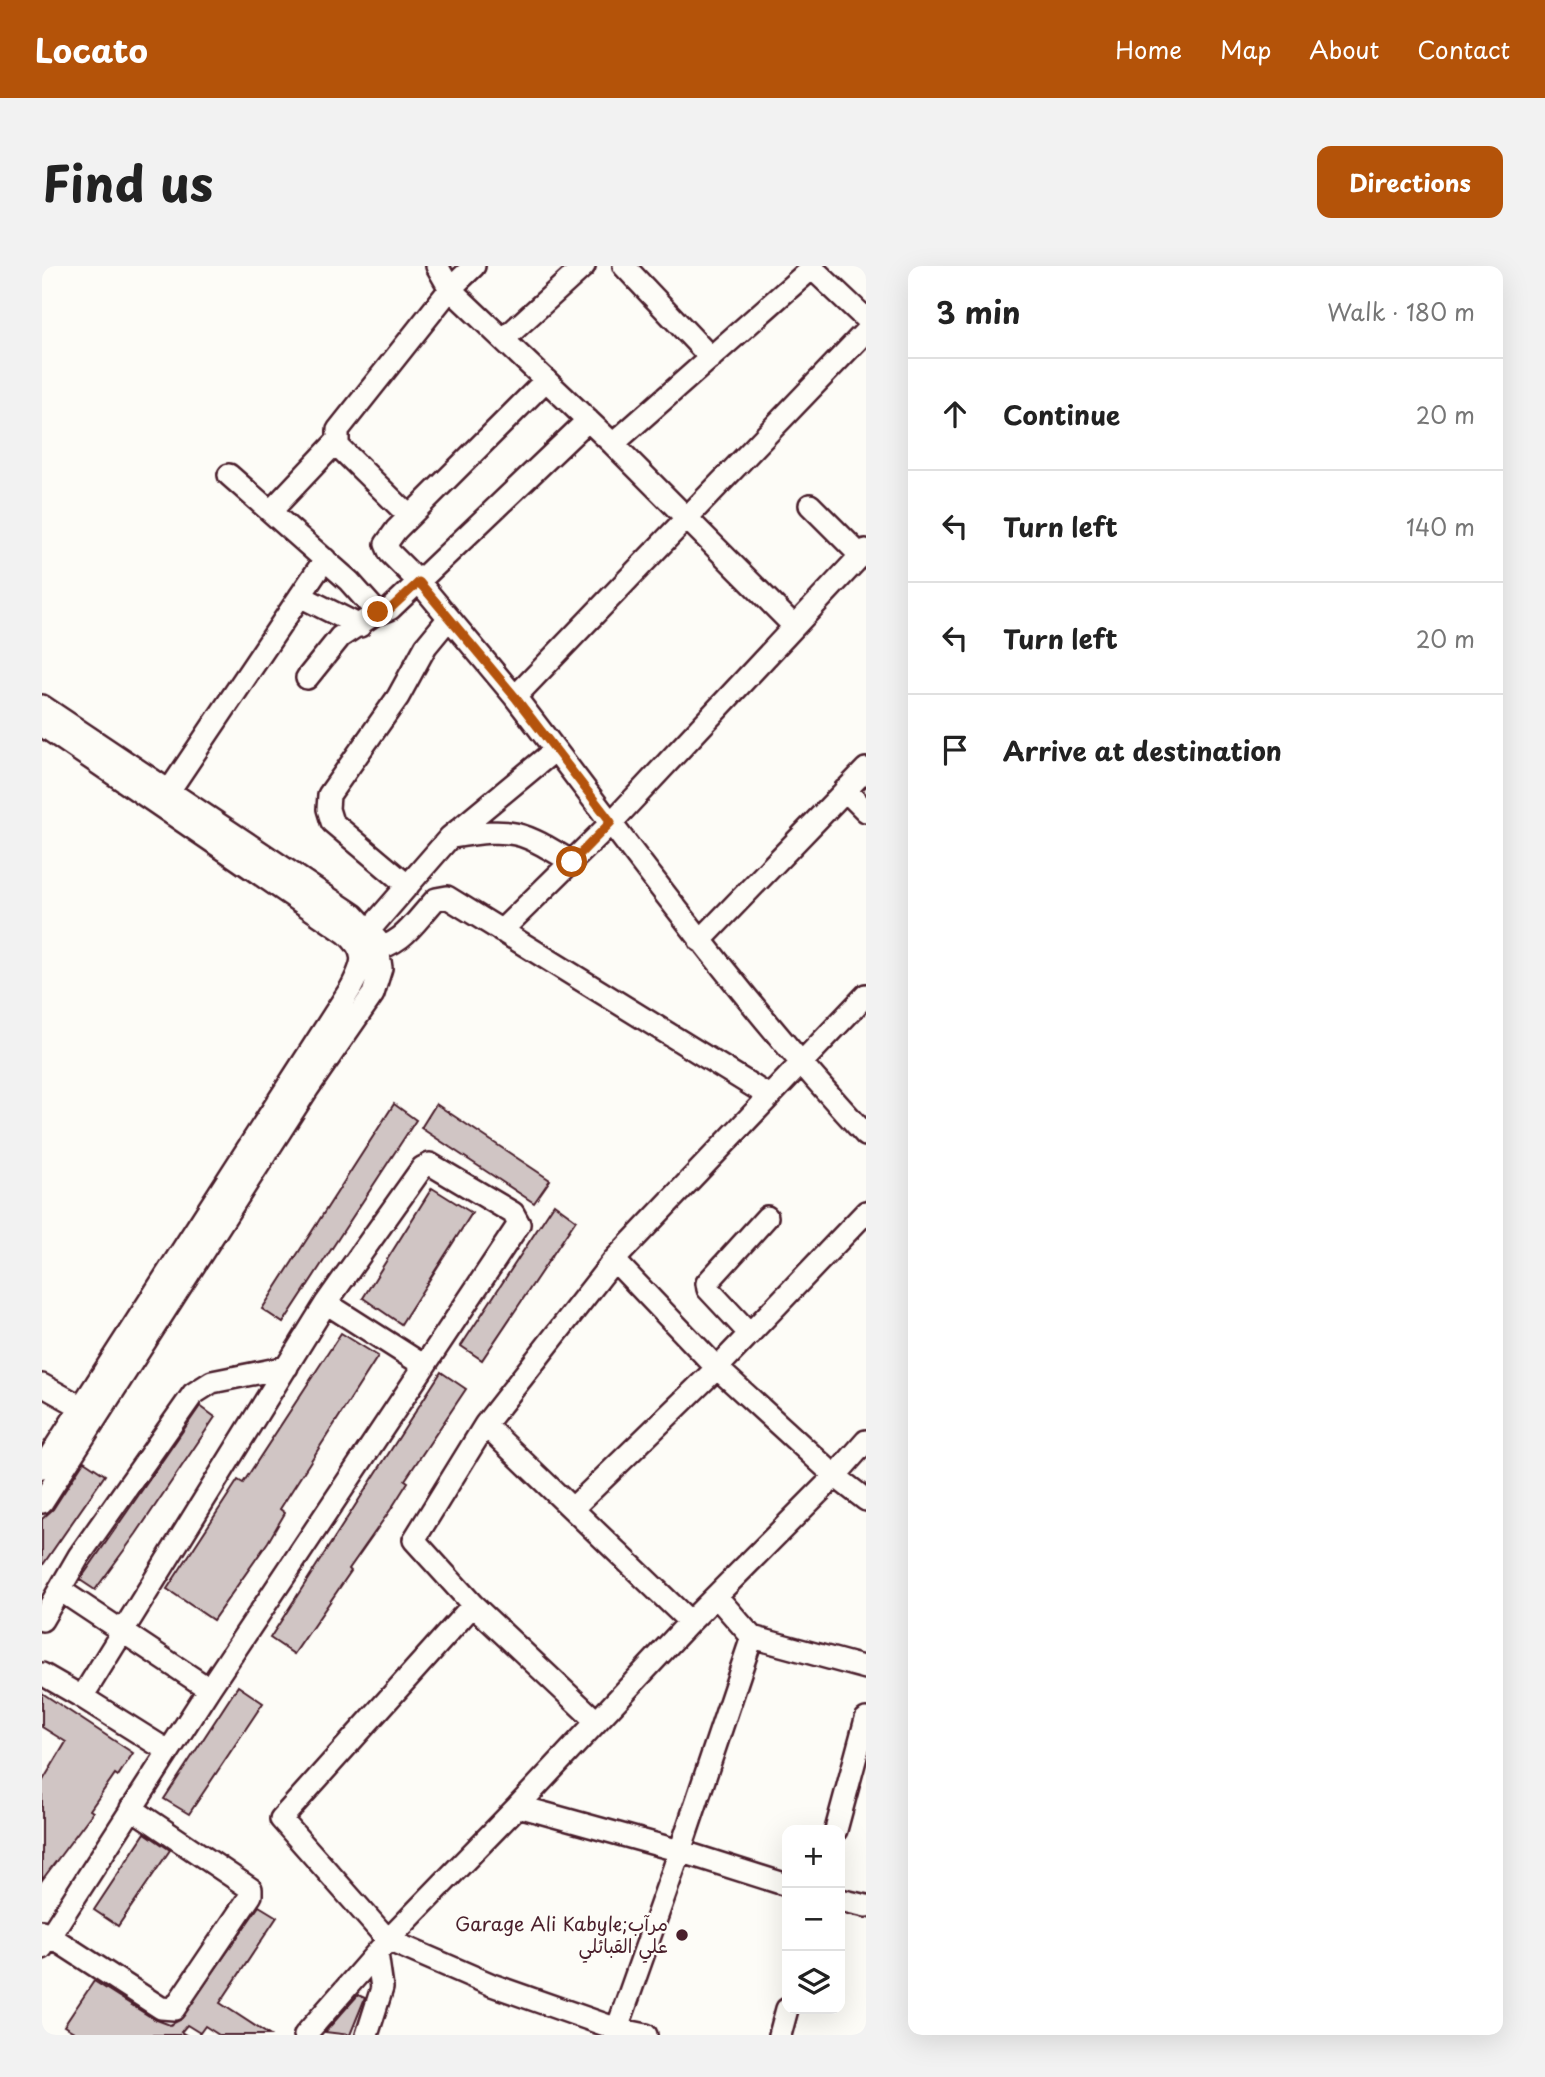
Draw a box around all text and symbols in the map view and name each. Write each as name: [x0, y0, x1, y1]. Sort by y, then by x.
text: Locato: [35, 24, 148, 74]
text: Home: [1115, 31, 1182, 67]
text: Map: [1220, 31, 1271, 67]
text: About: [1309, 31, 1379, 67]
text: Contact: [1417, 31, 1510, 67]
text: Find us: [42, 145, 213, 219]
button: Directions: [1317, 146, 1503, 218]
text: 3 min: [936, 289, 1021, 334]
text: Walk · 180 m: [1327, 294, 1475, 329]
icon: ahead: [936, 395, 974, 433]
text: Continue: [1003, 395, 1120, 434]
text: 20 m: [1416, 397, 1475, 432]
icon: left: [936, 507, 974, 545]
text: Turn left: [1003, 507, 1118, 546]
text: 140 m: [1406, 509, 1475, 544]
route end: [362, 596, 393, 627]
icon: left: [936, 619, 974, 657]
text: Turn left: [1003, 619, 1118, 658]
text: 20 m: [1416, 621, 1475, 656]
icon: arrive: [936, 731, 974, 769]
text: Arrive at destination: [1003, 731, 1282, 770]
route start: [556, 846, 587, 877]
map controls: [782, 1825, 845, 2014]
button: +: [782, 1825, 845, 1888]
button: −: [782, 1888, 845, 1951]
place label: Garage Ali Kabyle;مرآب علي القبائلي: [455, 1909, 668, 1963]
marker: Garage Ali Kabyle;مرآب علي القبائلي: [674, 1927, 690, 1943]
button: layers: [782, 1951, 845, 2014]

